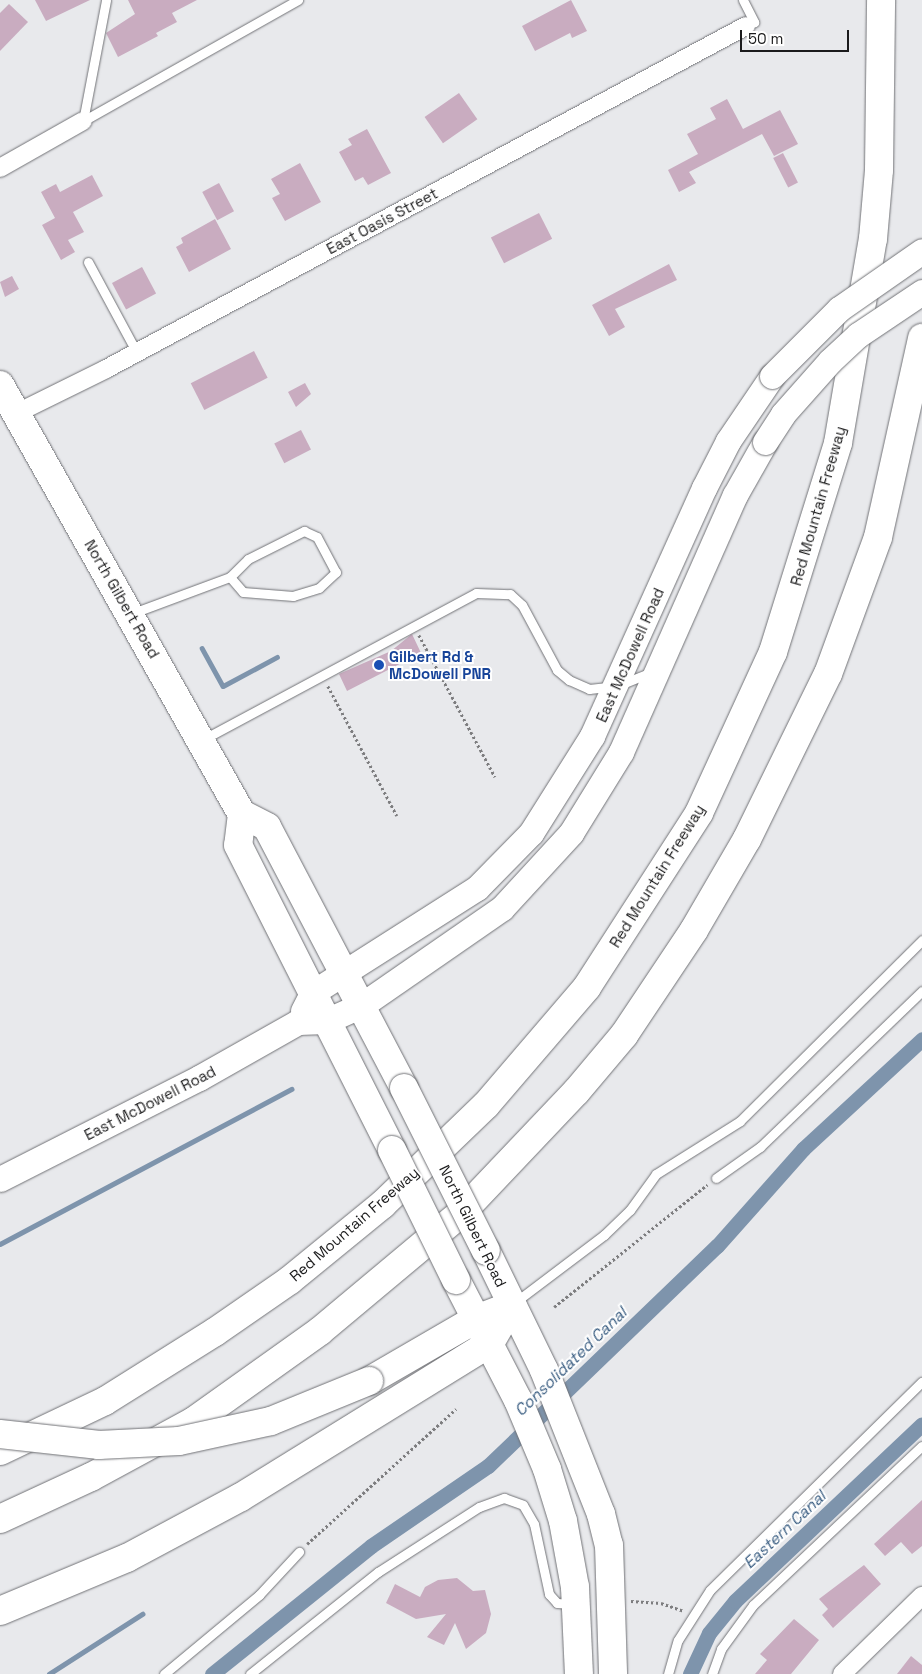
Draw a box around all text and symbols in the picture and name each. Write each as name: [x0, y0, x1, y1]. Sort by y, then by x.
scale bar: [742, 20, 851, 52]
text: 50 m: [748, 29, 783, 48]
street label: East Oasis Street: [323, 184, 441, 258]
street label: Red Mountain Freeway: [787, 424, 849, 588]
street label: North Gilbert Road: [81, 537, 163, 661]
street label: East McDowell Road: [592, 585, 668, 725]
place label: Gilbert Rd & McDowell PNR: [389, 647, 491, 682]
marker: Gilbert Rd & McDowell PNR: [373, 659, 385, 671]
street label: Red Mountain Freeway: [606, 801, 708, 951]
street label: East McDowell Road: [81, 1062, 219, 1144]
street label: North Gilbert Road: [436, 1162, 510, 1290]
street label: Red Mountain Freeway: [286, 1163, 422, 1285]
water label: Consolidated Canal: [511, 1304, 631, 1420]
water label: Eastern Canal: [740, 1487, 830, 1573]

